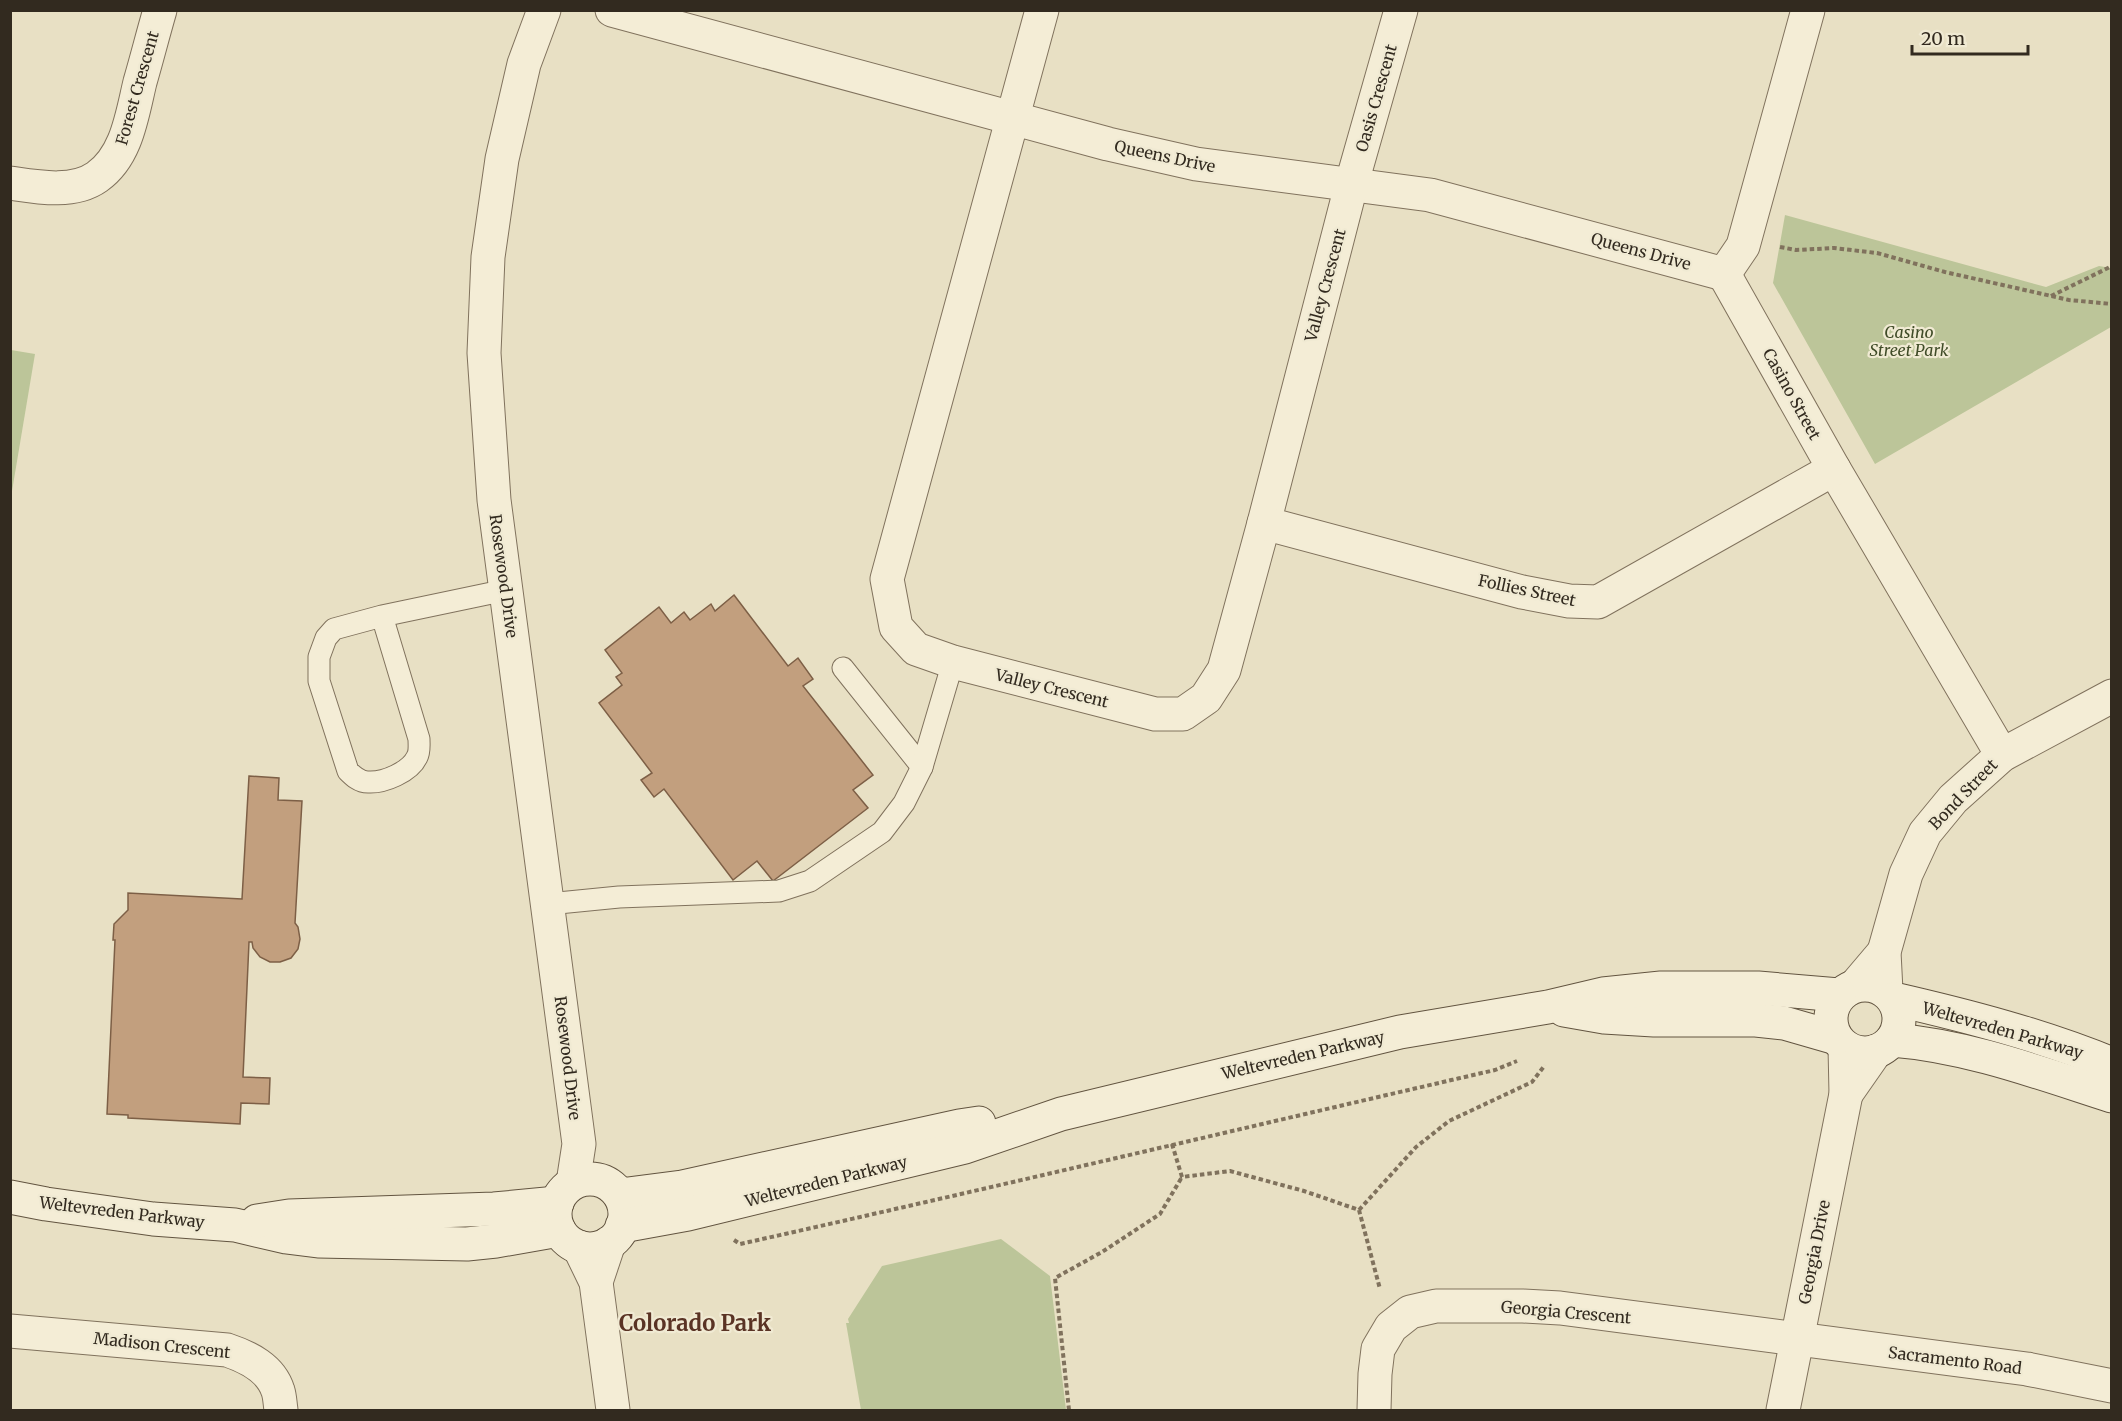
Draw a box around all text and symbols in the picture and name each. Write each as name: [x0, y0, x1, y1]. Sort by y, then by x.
scale bar: [1912, 18, 2028, 56]
text: 20 m: [1921, 27, 1965, 50]
street label: Forest Crescent: [111, 28, 163, 147]
street label: Oasis Crescent: [1351, 41, 1401, 154]
street label: Queens Drive: [1113, 136, 1217, 176]
street label: Valley Crescent: [1300, 226, 1350, 345]
street label: Queens Drive: [1589, 228, 1693, 274]
park label: Casino Street Park: [1870, 322, 1949, 360]
street label: Casino Street: [1759, 345, 1826, 444]
street label: Rosewood Drive: [485, 513, 523, 639]
street label: Follies Street: [1476, 570, 1578, 610]
street label: Valley Crescent: [992, 664, 1112, 712]
street label: Bond Street: [1924, 754, 2002, 833]
street label: Rosewood Drive: [550, 995, 586, 1121]
street label: Weltevreden Parkway: [1919, 997, 2086, 1063]
street label: Weltevreden Parkway: [1219, 1026, 1387, 1084]
street label: Weltevreden Parkway: [742, 1151, 910, 1211]
street label: Weltevreden Parkway: [37, 1192, 206, 1232]
street label: Georgia Drive: [1794, 1198, 1834, 1306]
street label: Georgia Crescent: [1500, 1296, 1633, 1328]
district label: Colorado Park: [619, 1309, 772, 1337]
street label: Madison Crescent: [93, 1328, 232, 1362]
street label: Sacramento Road: [1887, 1342, 2023, 1378]

